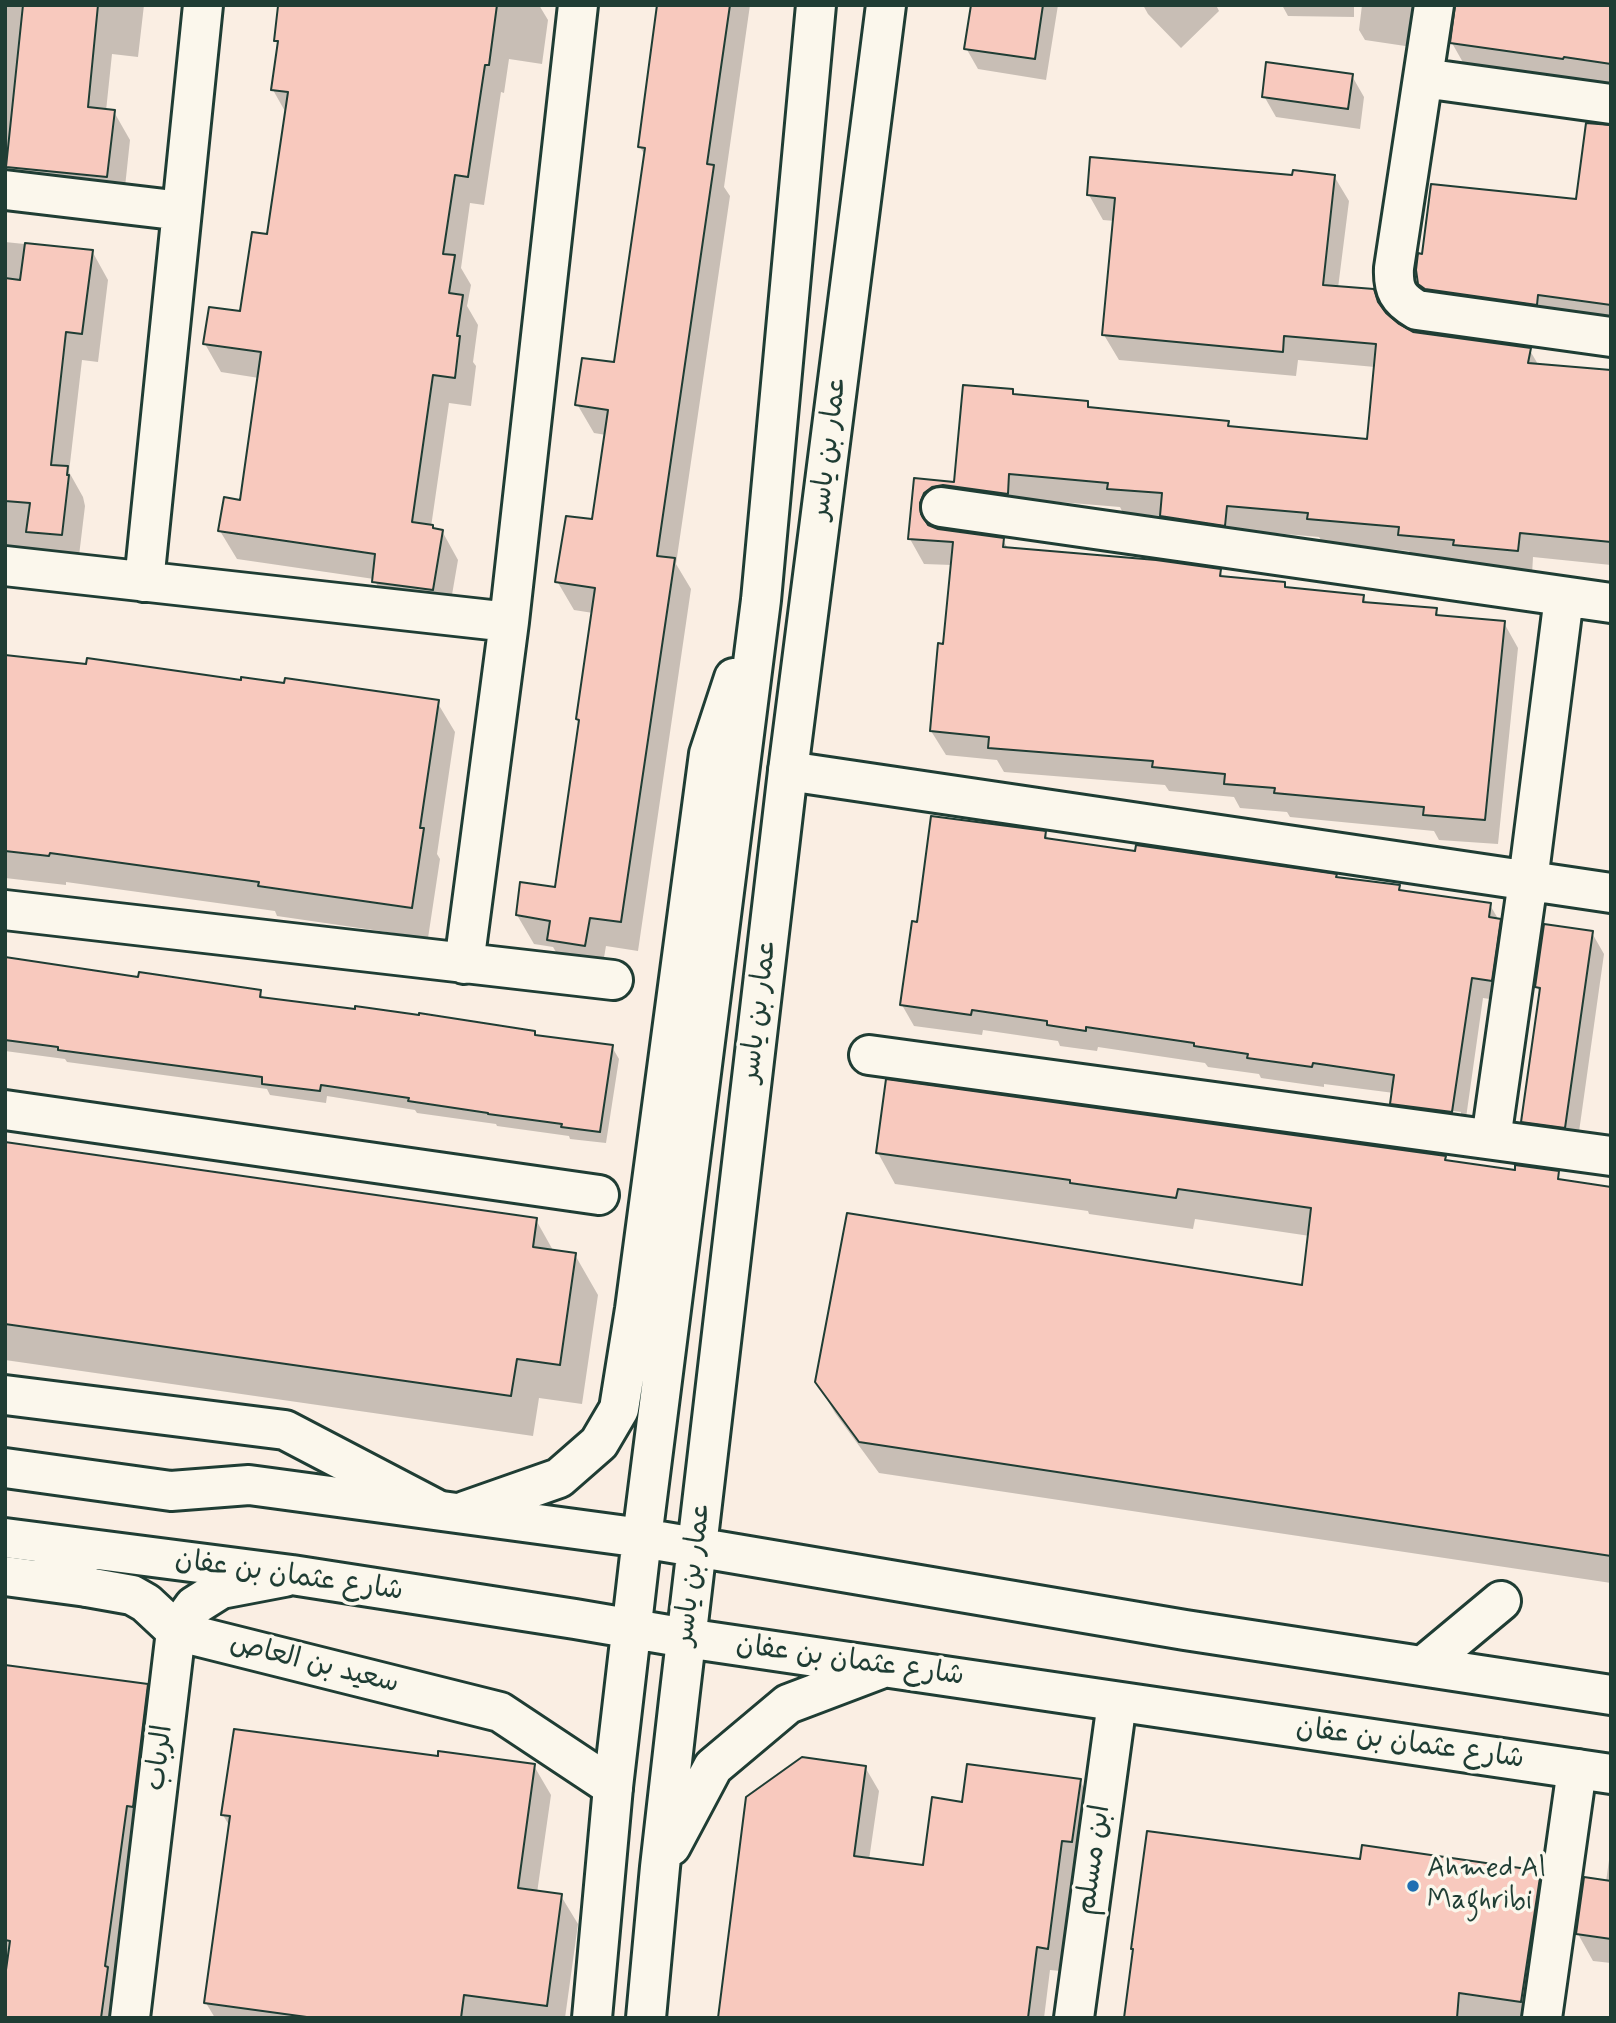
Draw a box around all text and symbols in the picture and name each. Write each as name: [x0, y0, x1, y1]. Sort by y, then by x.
street label: عمار بن ياسر: [805, 374, 855, 522]
street label: عمار بن ياسر: [735, 937, 785, 1085]
street label: عمار بن ياسر: [669, 1500, 719, 1648]
street label: شارع عثمان بن عفان: [173, 1544, 405, 1610]
street label: سعيد بن العاص: [226, 1628, 402, 1702]
street label: شارع عثمان بن عفان: [734, 1629, 966, 1695]
street label: شارع عثمان بن عفان: [1294, 1712, 1526, 1778]
street label: الرباب: [140, 1723, 182, 1793]
street label: ابن مسلم: [1071, 1803, 1119, 1917]
place label: Ahmed Al Maghribi: [1427, 1853, 1546, 1919]
marker: Ahmed Al Maghribi: [1405, 1878, 1421, 1894]

